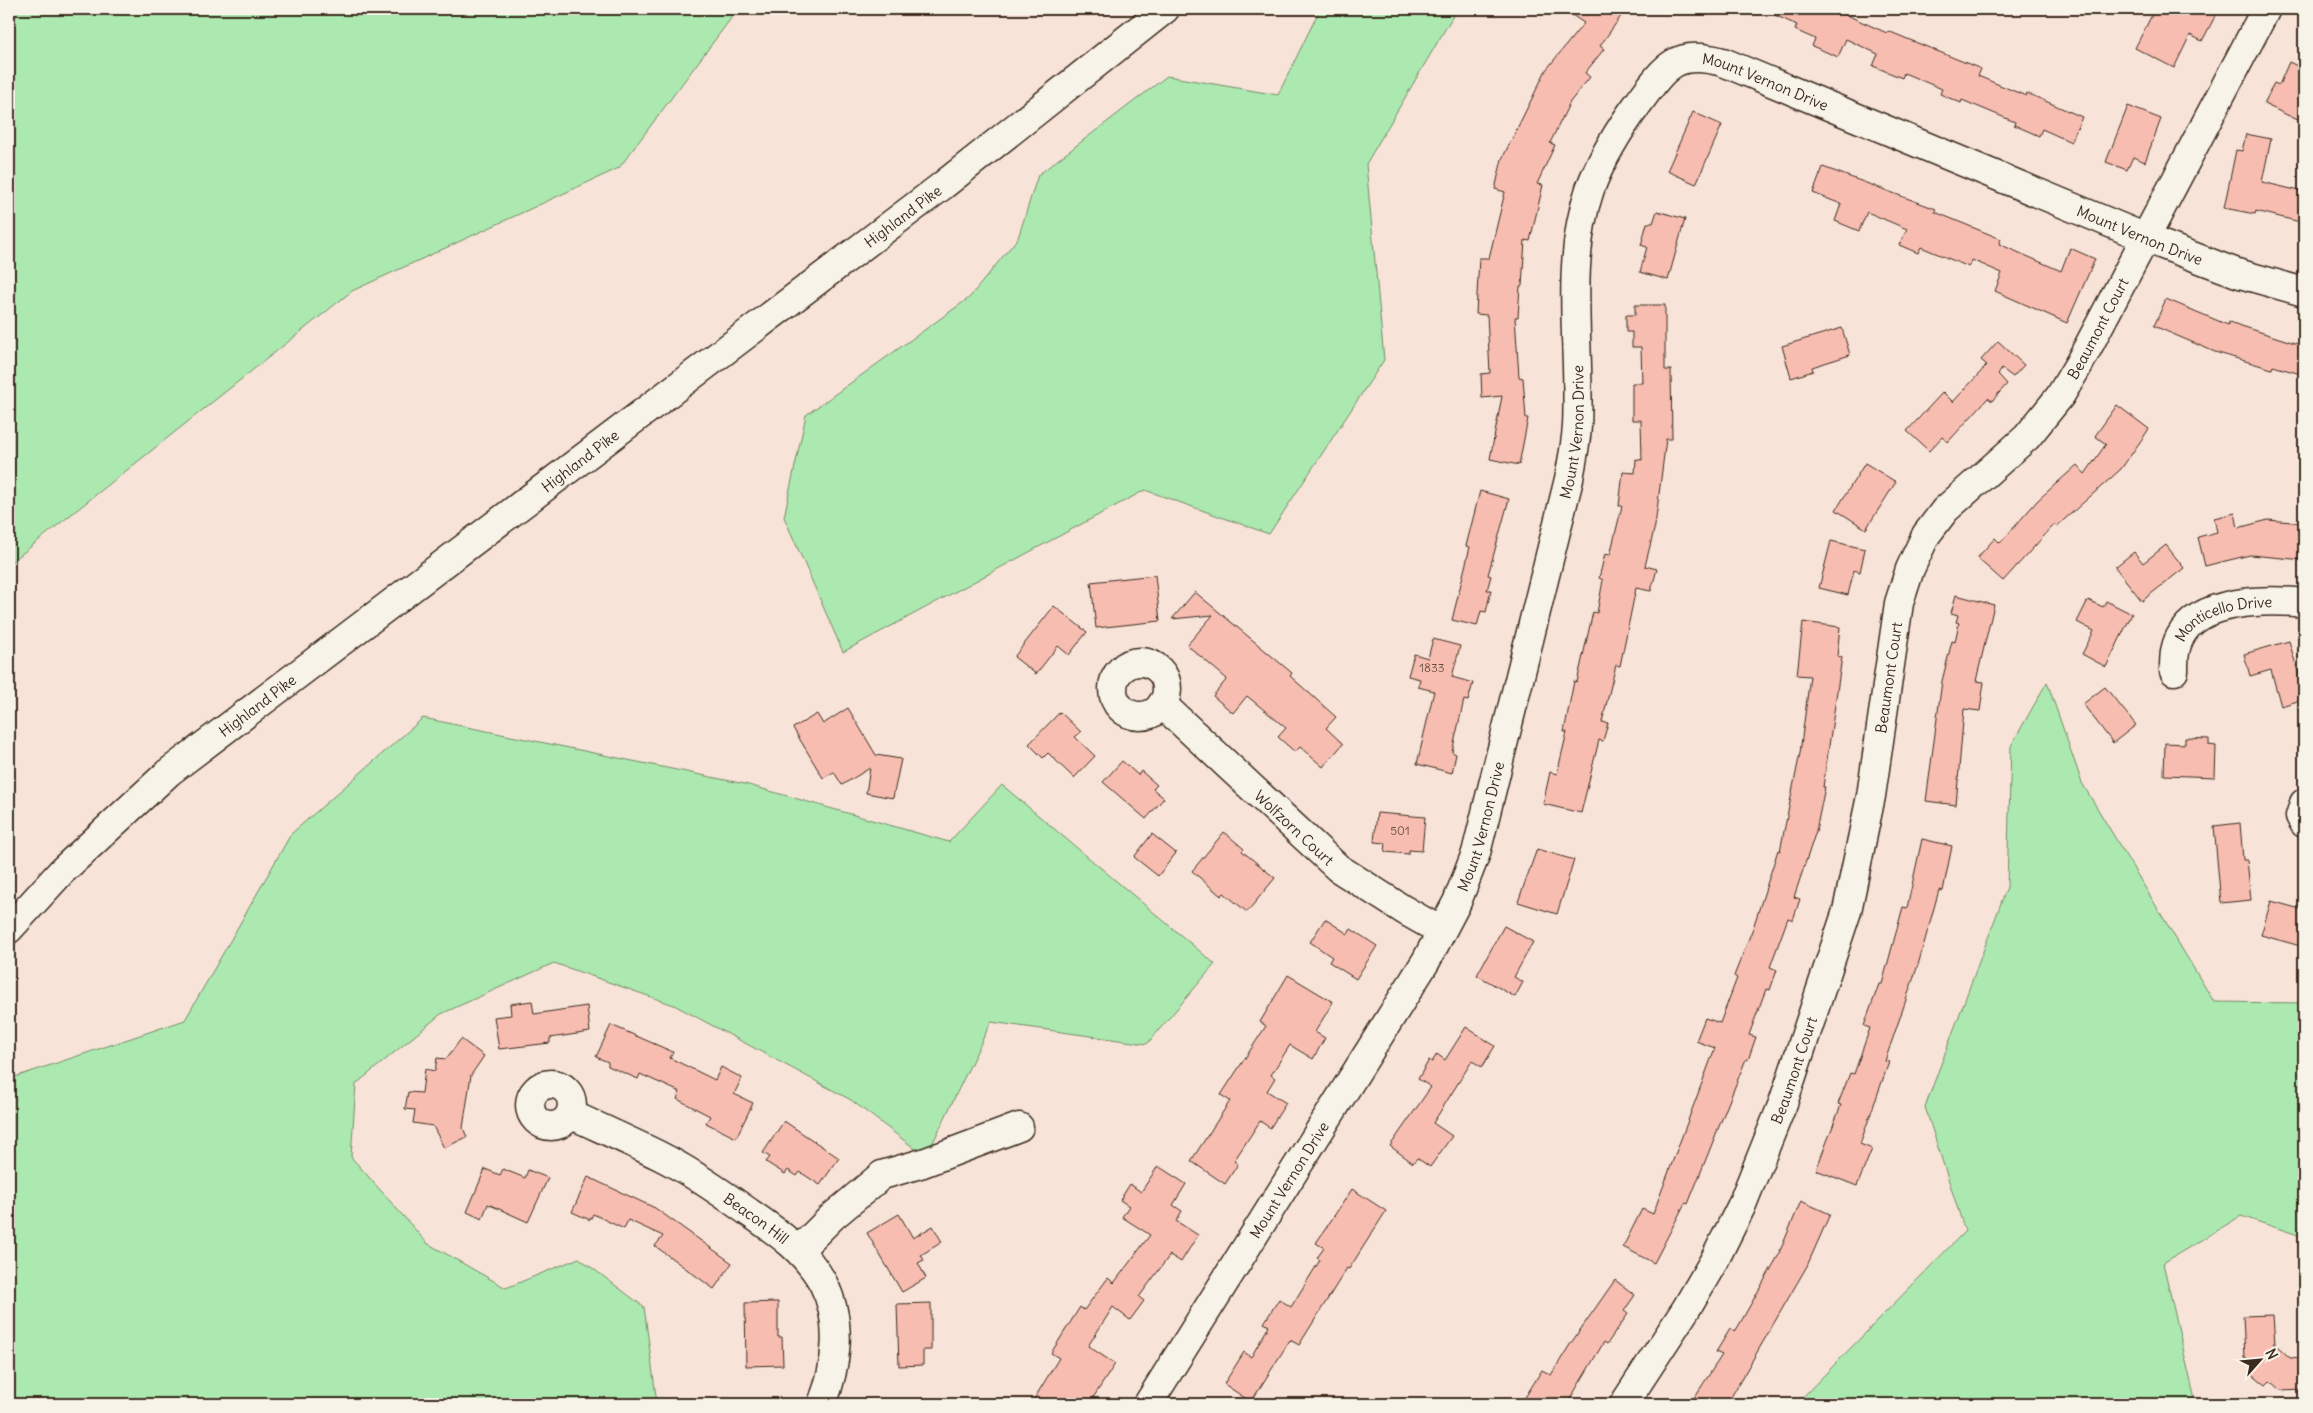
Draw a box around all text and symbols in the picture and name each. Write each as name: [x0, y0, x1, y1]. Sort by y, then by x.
street label: Mount Vernon Drive: [1701, 49, 1831, 114]
street label: Highland Pike: [860, 180, 945, 251]
street label: Mount Vernon Drive: [2074, 201, 2206, 269]
street label: Beaumont Court: [2063, 274, 2132, 382]
street label: Mount Vernon Drive: [1555, 365, 1587, 500]
street label: Highland Pike: [537, 425, 622, 496]
street label: Monticello Drive: [2170, 592, 2272, 645]
street label: Beaumont Court: [1871, 621, 1906, 734]
house number: 1833: [1419, 660, 1445, 675]
street label: Highland Pike: [215, 670, 300, 741]
street label: Mount Vernon Drive: [1453, 760, 1508, 894]
street label: Wolfzorn Court: [1251, 786, 1338, 869]
house number: 501: [1390, 823, 1410, 838]
street label: Beaumont Court: [1766, 1014, 1821, 1127]
street label: Mount Vernon Drive: [1245, 1118, 1333, 1241]
street label: Beacon Hill: [720, 1188, 793, 1248]
north arrow: [2236, 1336, 2286, 1386]
text: N: [2261, 1346, 2282, 1362]

